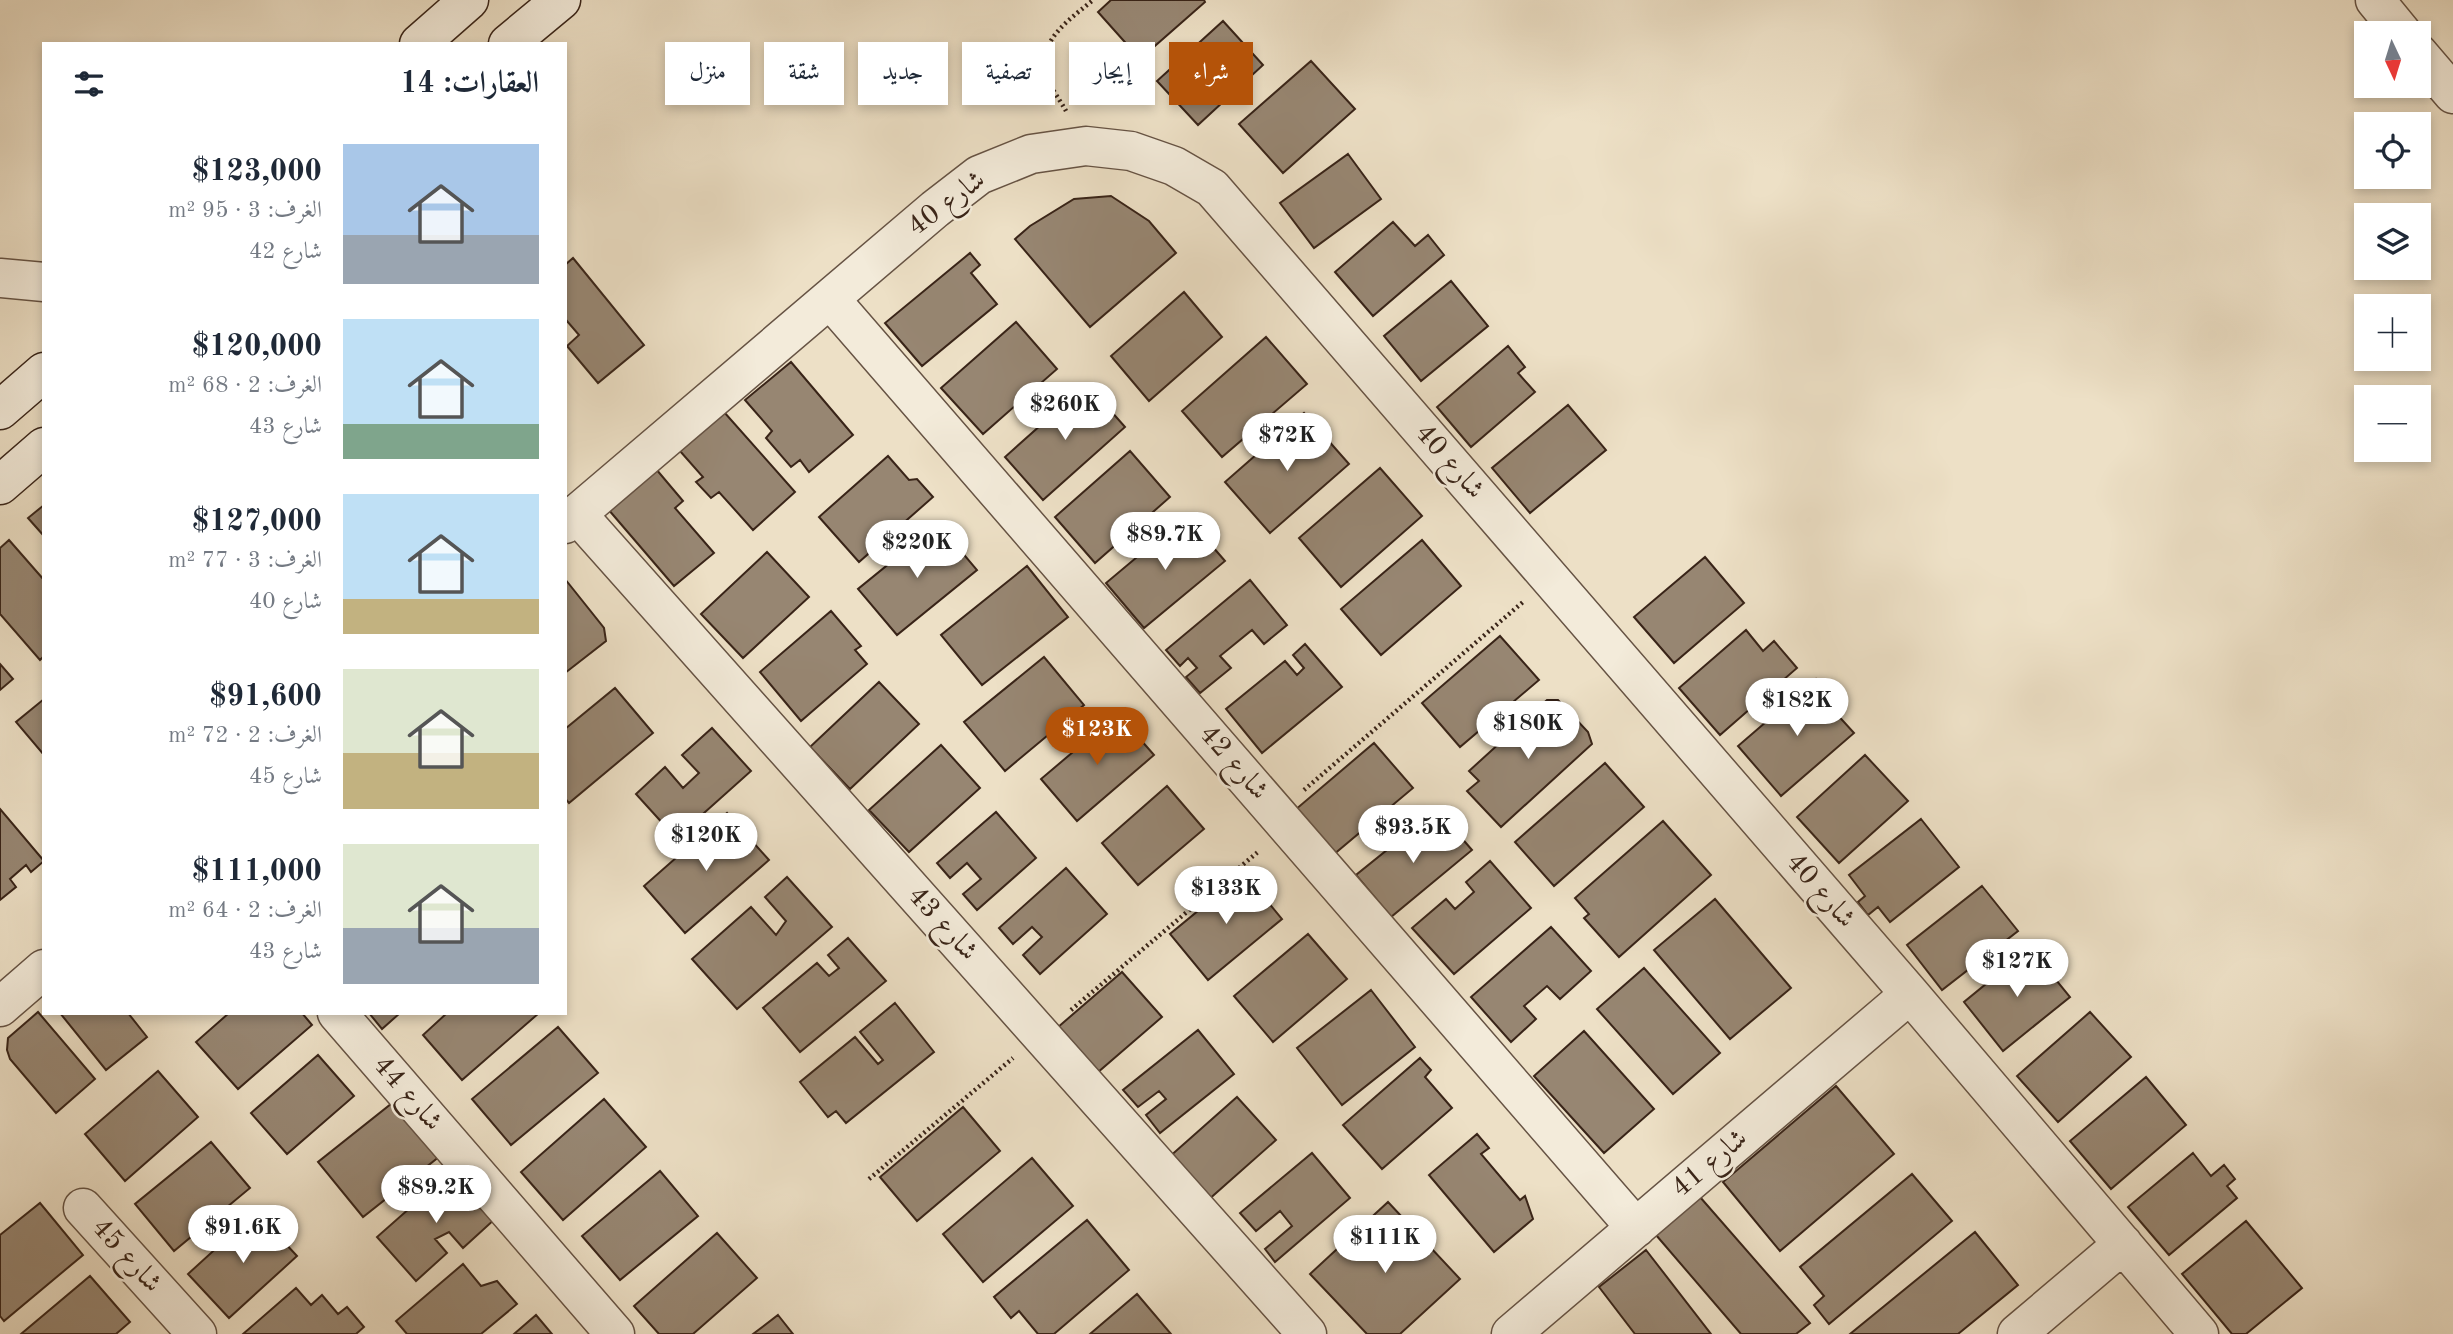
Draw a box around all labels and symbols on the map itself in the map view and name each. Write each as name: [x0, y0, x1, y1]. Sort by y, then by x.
north arrow: [2354, 21, 2431, 98]
street label: شارع 40: [903, 166, 995, 248]
pin: $260K: [1016, 382, 1114, 442]
pin: $72K: [1246, 414, 1328, 473]
street label: شارع 40: [1404, 419, 1489, 509]
pin: $89.7K: [1108, 512, 1222, 572]
pin: $220K: [868, 520, 966, 580]
pin: $182K: [1748, 678, 1846, 738]
pin: $180K: [1479, 702, 1577, 761]
pin: $123K: [1048, 708, 1146, 767]
street label: شارع 42: [1188, 720, 1273, 810]
pin: $93.5K: [1356, 806, 1470, 865]
pin: $120K: [657, 814, 755, 873]
street label: شارع 40: [1775, 848, 1860, 938]
pin: $133K: [1177, 866, 1275, 926]
street label: شارع 43: [897, 882, 982, 971]
pin: $127K: [1968, 940, 2066, 999]
street label: شارع 44: [362, 1051, 447, 1141]
street label: شارع 41: [1667, 1125, 1758, 1209]
pin: $89.2K: [379, 1166, 493, 1225]
pin: $91.6K: [186, 1206, 300, 1265]
street label: شارع 45: [81, 1214, 166, 1303]
pin: $111K: [1336, 1216, 1434, 1275]

